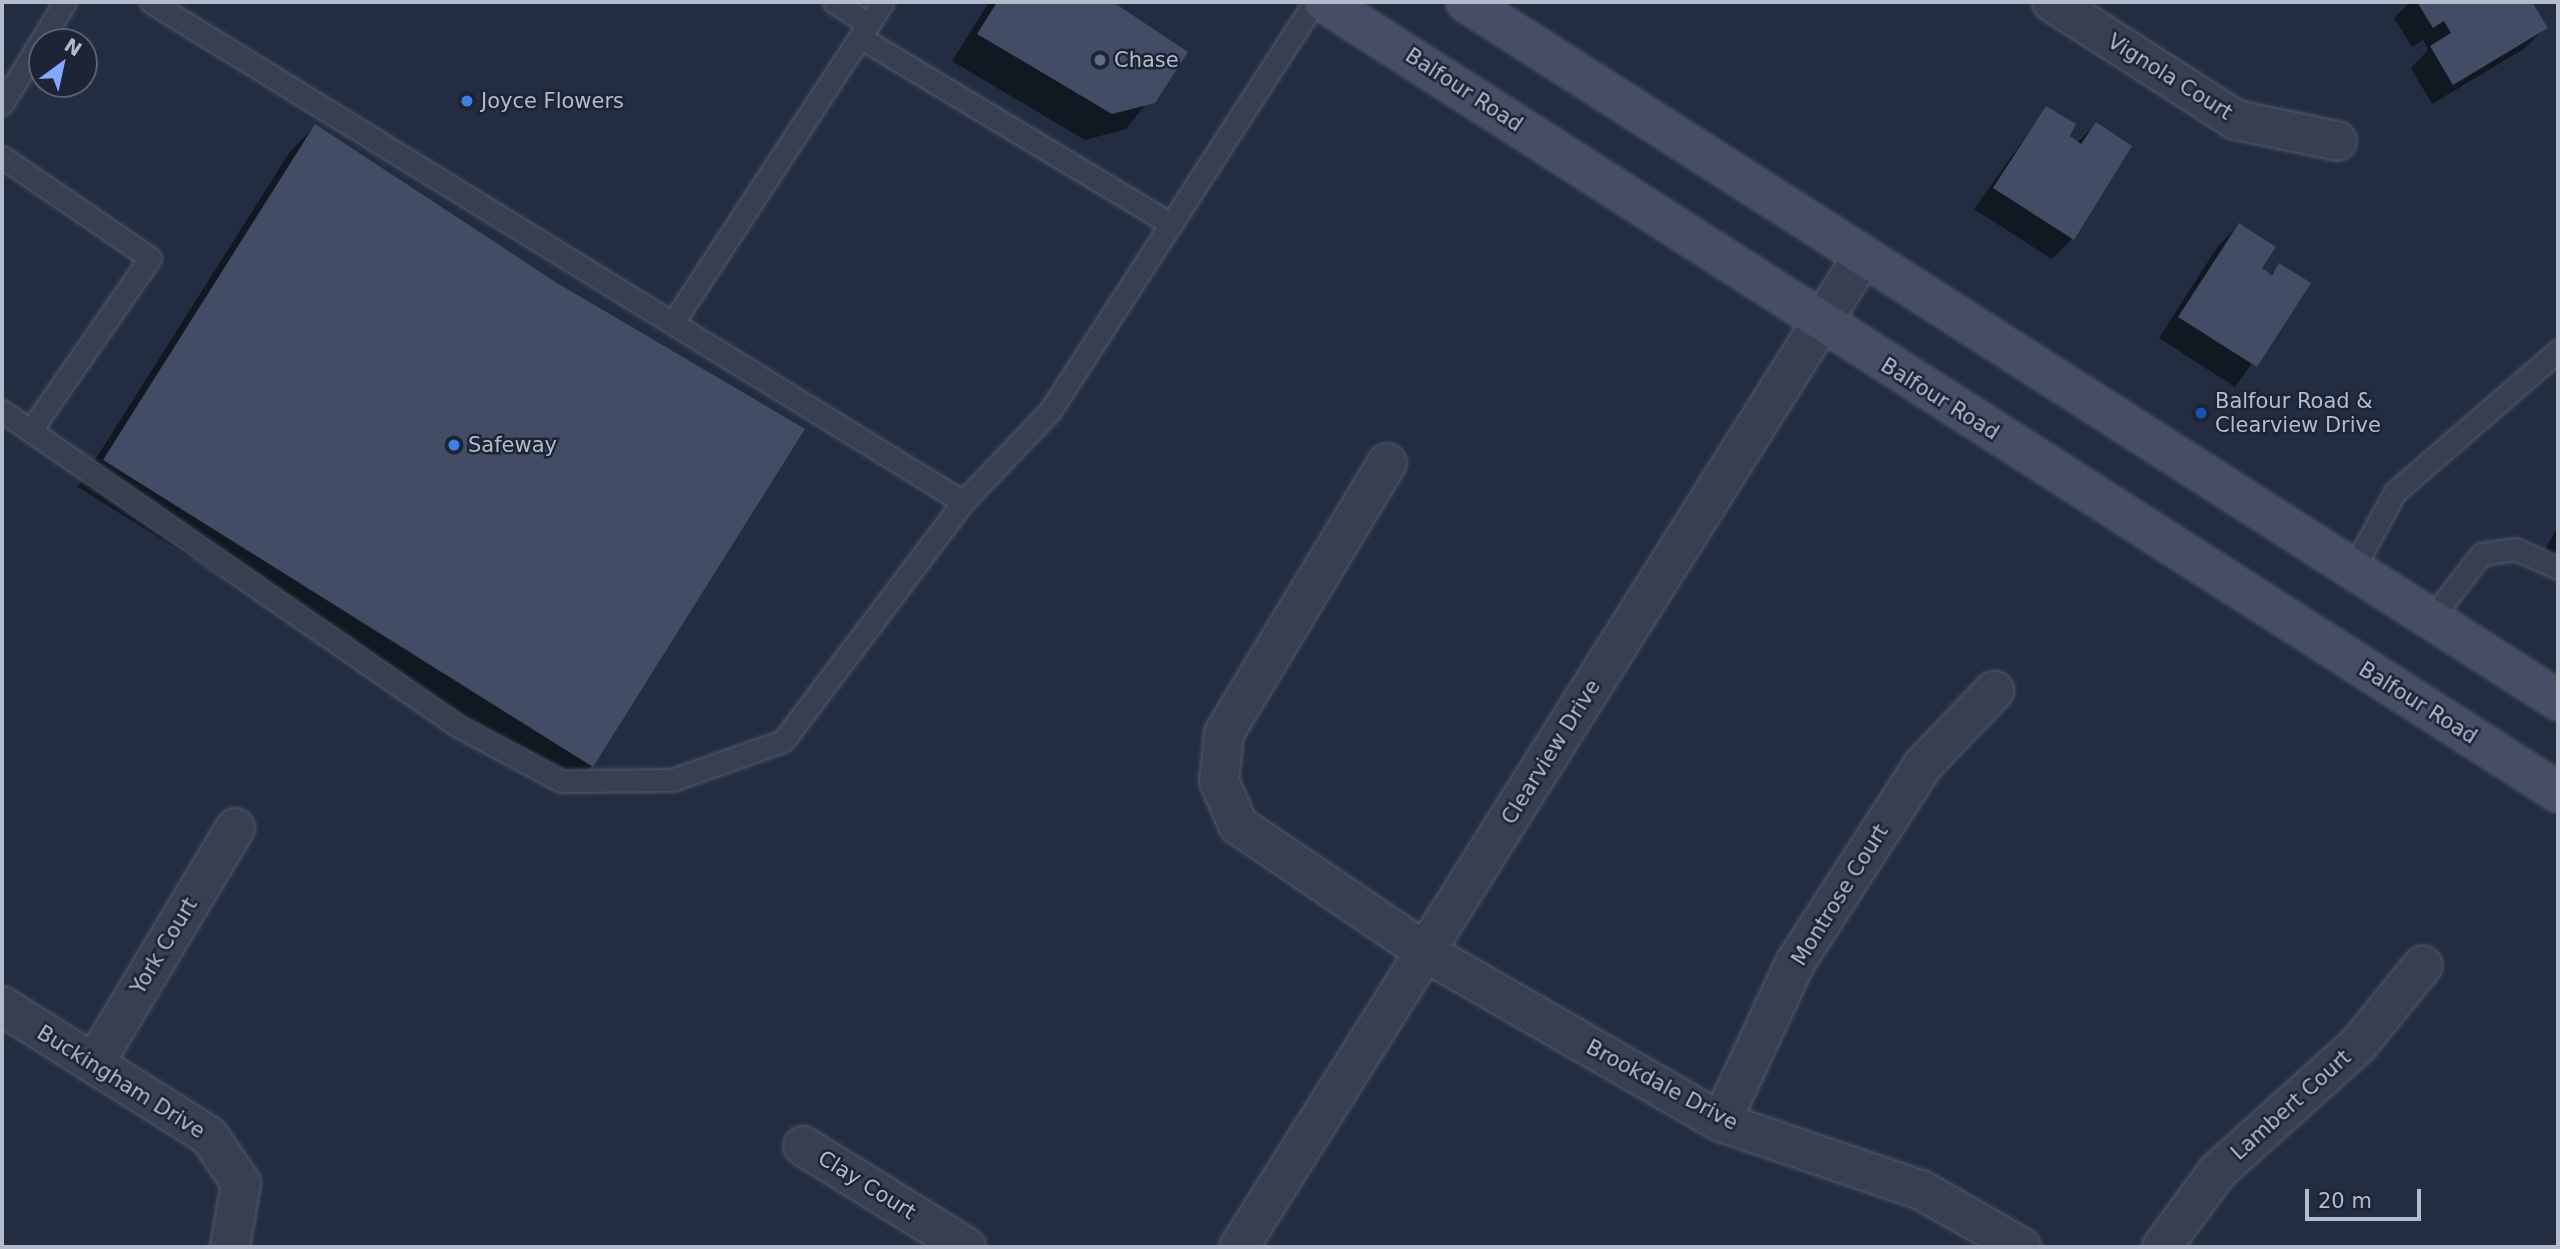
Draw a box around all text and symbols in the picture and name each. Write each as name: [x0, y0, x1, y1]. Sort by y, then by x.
north arrow: [28, 28, 98, 98]
street label: Vignola Court: [2103, 29, 2237, 125]
text: N: [61, 34, 86, 61]
street label: Balfour Road: [1401, 43, 1527, 137]
place label: Chase: [1114, 47, 1179, 73]
marker: Chase: [1092, 52, 1108, 68]
place label: Joyce Flowers: [481, 88, 624, 114]
marker: Joyce Flowers: [459, 93, 475, 109]
street label: Balfour Road: [1876, 353, 2004, 445]
place label: Balfour Road & Clearview Drive: [2215, 388, 2381, 438]
marker: Balfour Road & Clearview Drive: [2193, 405, 2209, 421]
place label: Safeway: [468, 432, 557, 458]
marker: Safeway: [446, 437, 462, 453]
street label: Balfour Road: [2354, 657, 2482, 749]
street label: Clearview Drive: [1496, 675, 1606, 829]
street label: Montrose Court: [1786, 820, 1894, 970]
street label: York Court: [125, 893, 203, 999]
street label: Buckingham Drive: [32, 1020, 210, 1144]
street label: Brookdale Drive: [1582, 1034, 1742, 1136]
street label: Lambert Court: [2226, 1045, 2356, 1165]
street label: Clay Court: [814, 1145, 920, 1225]
scale bar: [2308, 1176, 2424, 1220]
text: 20 m: [2318, 1189, 2372, 1213]

